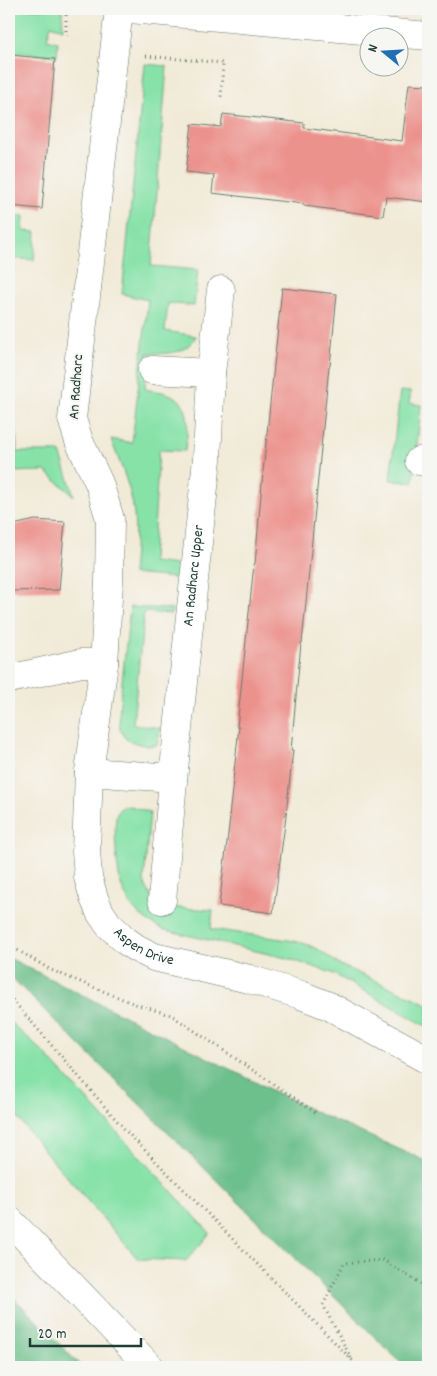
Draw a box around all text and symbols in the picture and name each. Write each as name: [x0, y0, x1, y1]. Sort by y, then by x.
north arrow: [360, 28, 410, 78]
text: N: [363, 42, 384, 55]
street label: An Radharc: [64, 354, 90, 420]
street label: An Radharc Upper: [178, 523, 211, 628]
street label: Aspen Drive: [107, 923, 176, 972]
scale bar: [30, 1316, 141, 1348]
text: 20 m: [38, 1324, 66, 1346]

